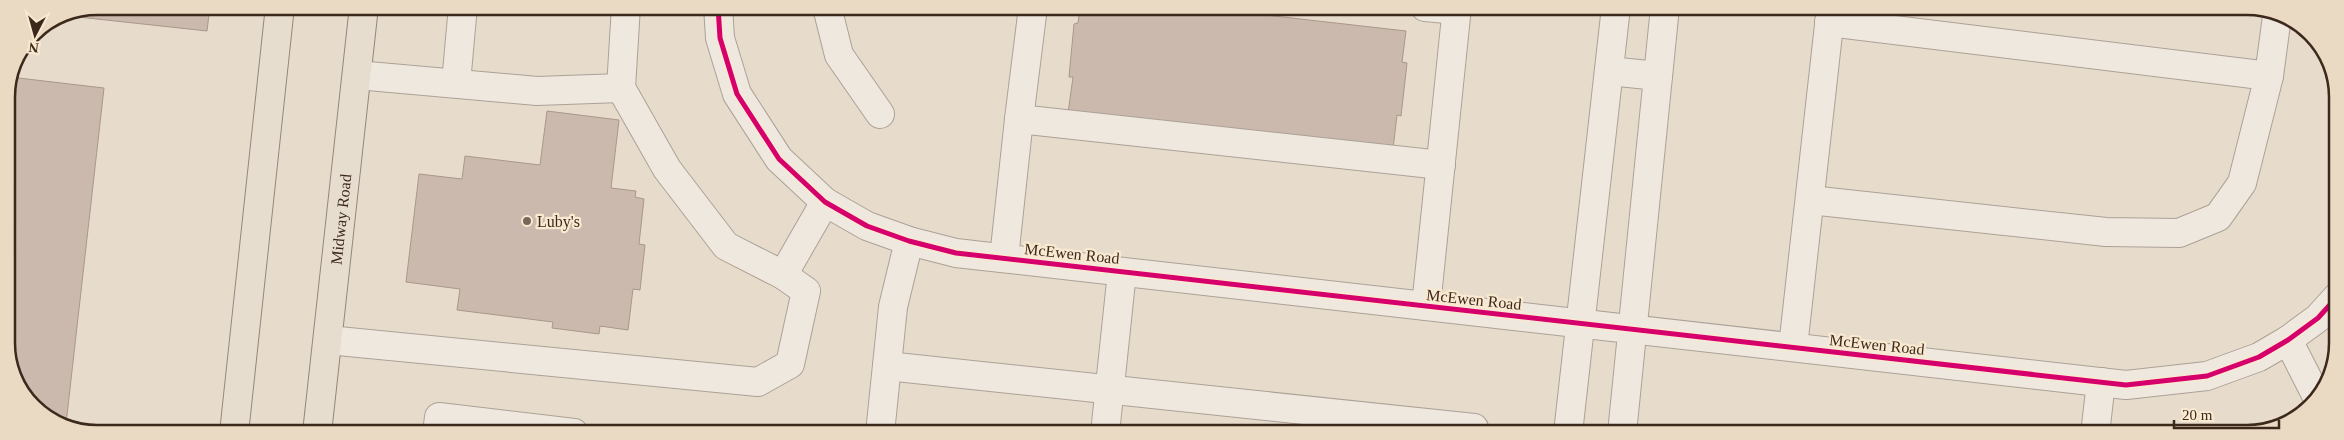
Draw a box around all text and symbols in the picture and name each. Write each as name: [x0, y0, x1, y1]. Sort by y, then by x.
north arrow: [10, 10, 60, 60]
text: N: [28, 39, 40, 55]
street label: Midway Road: [328, 173, 354, 266]
place label: Luby's: [537, 213, 580, 231]
marker: Luby's: [521, 215, 533, 227]
street label: McEwen Road: [1024, 240, 1120, 267]
street label: McEwen Road: [1426, 286, 1522, 313]
street label: McEwen Road: [1829, 331, 1925, 358]
scale bar: [2174, 398, 2279, 430]
text: 20 m: [2182, 407, 2213, 423]

